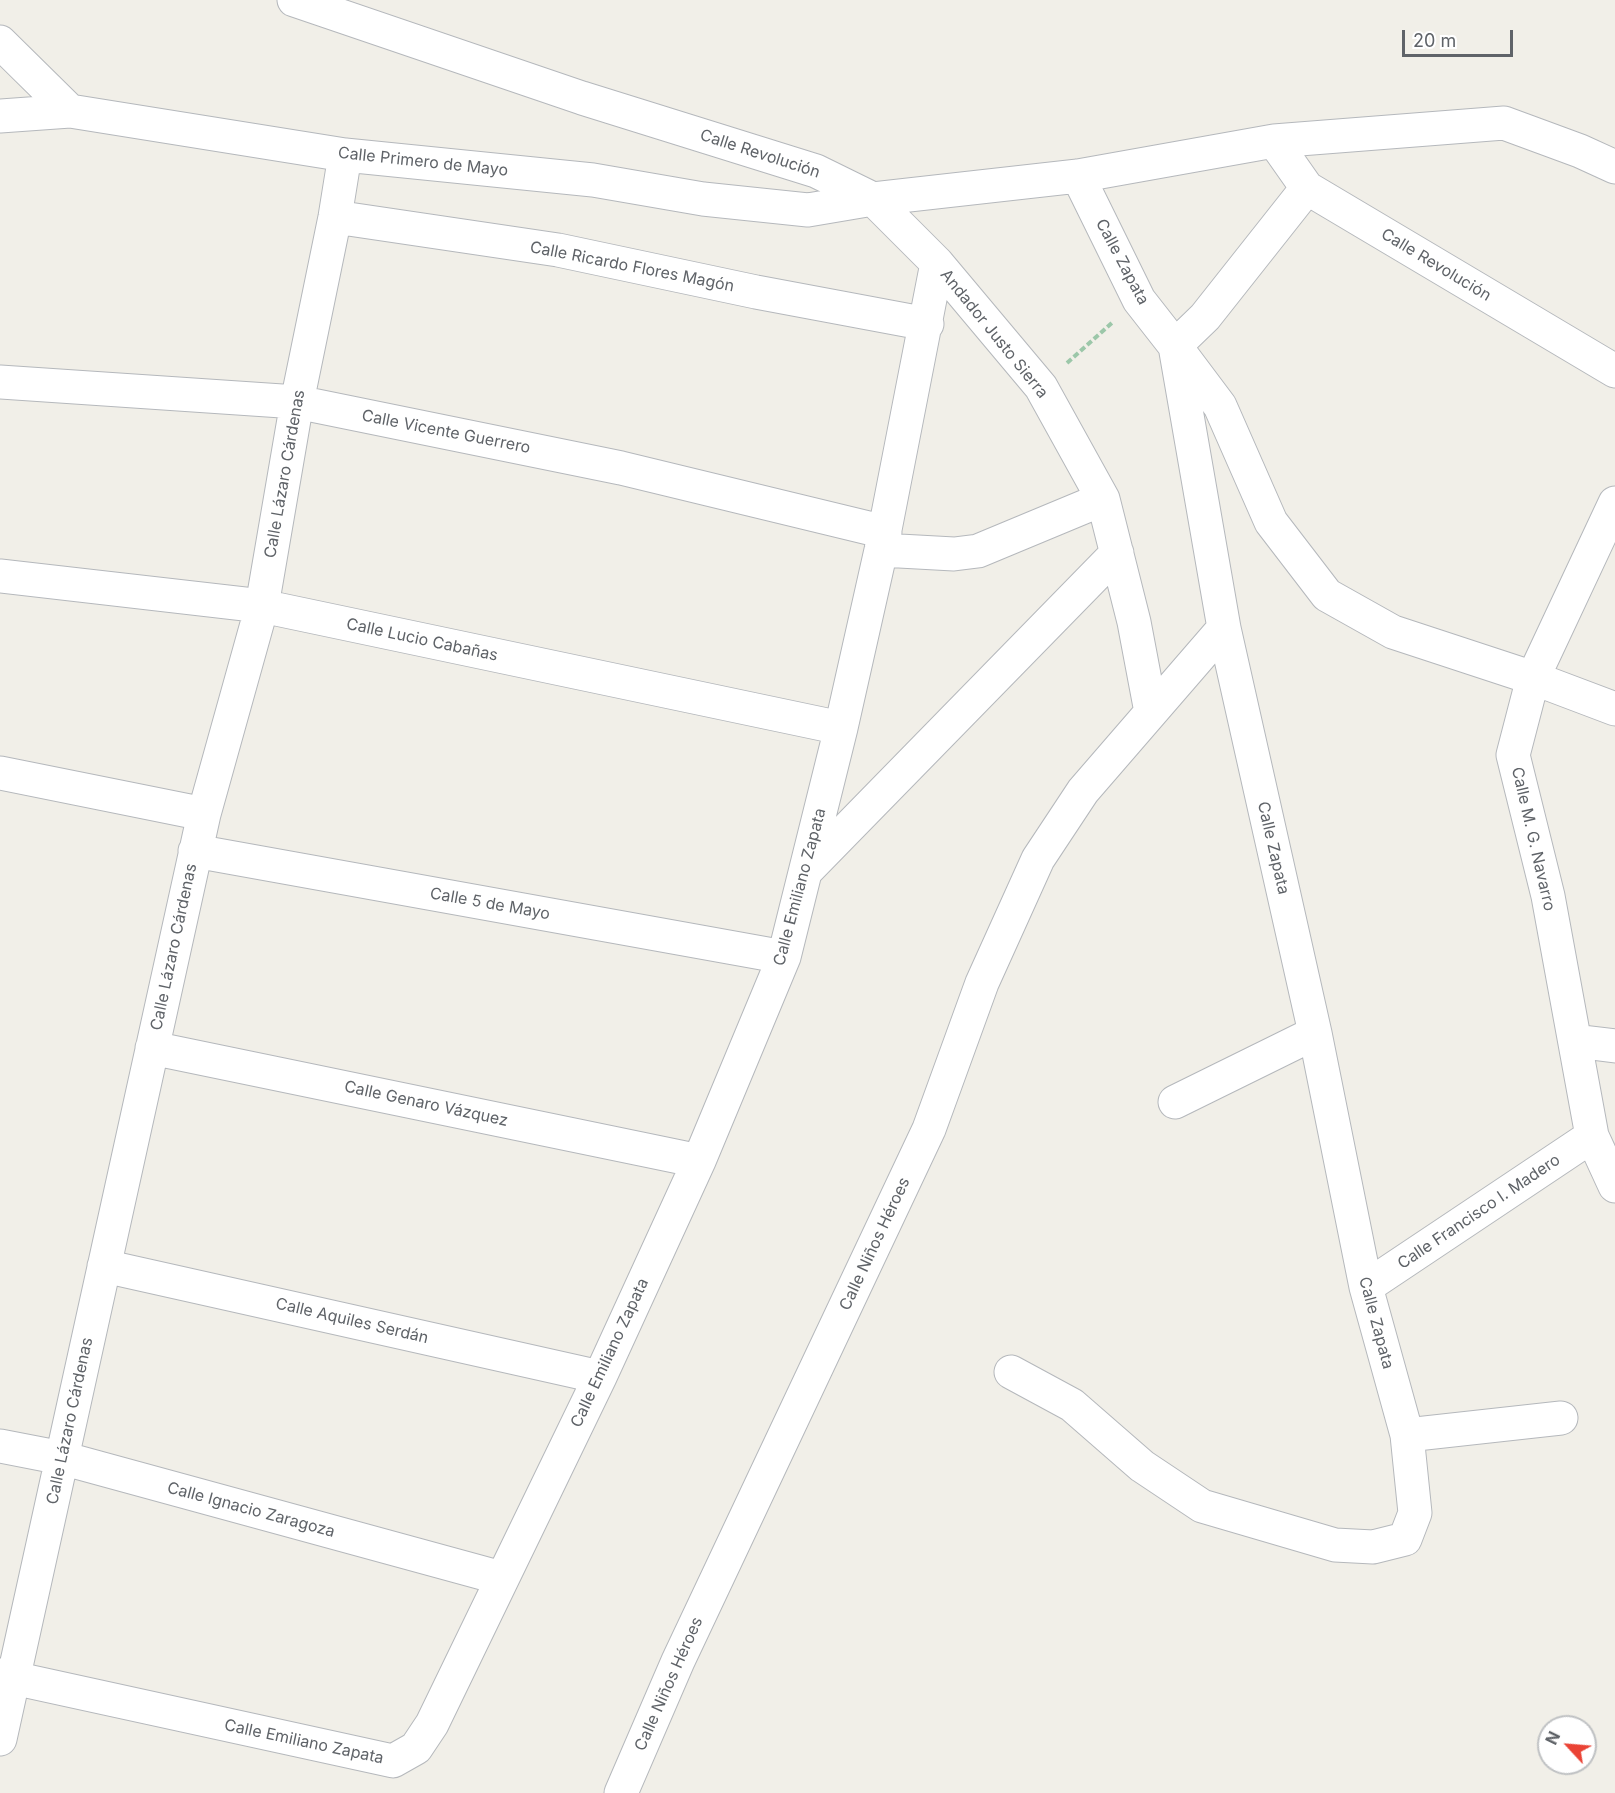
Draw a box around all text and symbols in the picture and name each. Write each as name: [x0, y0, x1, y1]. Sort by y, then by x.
scale bar: [1405, 18, 1516, 56]
text: 20 m: [1413, 30, 1456, 51]
street label: Calle Revolución: [698, 126, 822, 182]
street label: Calle Primero de Mayo: [337, 144, 509, 180]
street label: Calle Zapata: [1091, 216, 1153, 308]
street label: Calle Revolución: [1377, 225, 1495, 305]
street label: Calle Ricardo Flores Magón: [528, 238, 736, 296]
street label: Andador Justo Sierra: [936, 266, 1052, 402]
street label: Calle Lázaro Cárdenas: [261, 388, 309, 560]
street label: Calle Vicente Guerrero: [360, 406, 532, 458]
street label: Calle Lucio Cabañas: [345, 615, 499, 665]
street label: Calle M. G. Navarro: [1507, 765, 1559, 913]
street label: Calle Zapata: [1253, 800, 1293, 896]
street label: Calle Emiliano Zapata: [770, 806, 830, 968]
street label: Calle Lázaro Cárdenas: [147, 862, 201, 1032]
street label: Calle 5 de Mayo: [428, 884, 552, 924]
street label: Calle Genaro Vázquez: [342, 1077, 510, 1131]
street label: Calle Francisco I. Madero: [1394, 1150, 1564, 1274]
street label: Calle Niños Héroes: [836, 1174, 914, 1314]
street label: Calle Emiliano Zapata: [567, 1275, 653, 1431]
street label: Calle Zapata: [1354, 1275, 1398, 1371]
street label: Calle Aquiles Serdán: [274, 1294, 430, 1348]
street label: Calle Lázaro Cárdenas: [43, 1336, 97, 1506]
street label: Calle Ignacio Zaragoza: [165, 1478, 337, 1542]
street label: Calle Niños Héroes: [631, 1614, 707, 1754]
north arrow: [1537, 1715, 1597, 1775]
street label: Calle Emiliano Zapata: [223, 1716, 385, 1768]
text: N: [1541, 1728, 1564, 1748]

